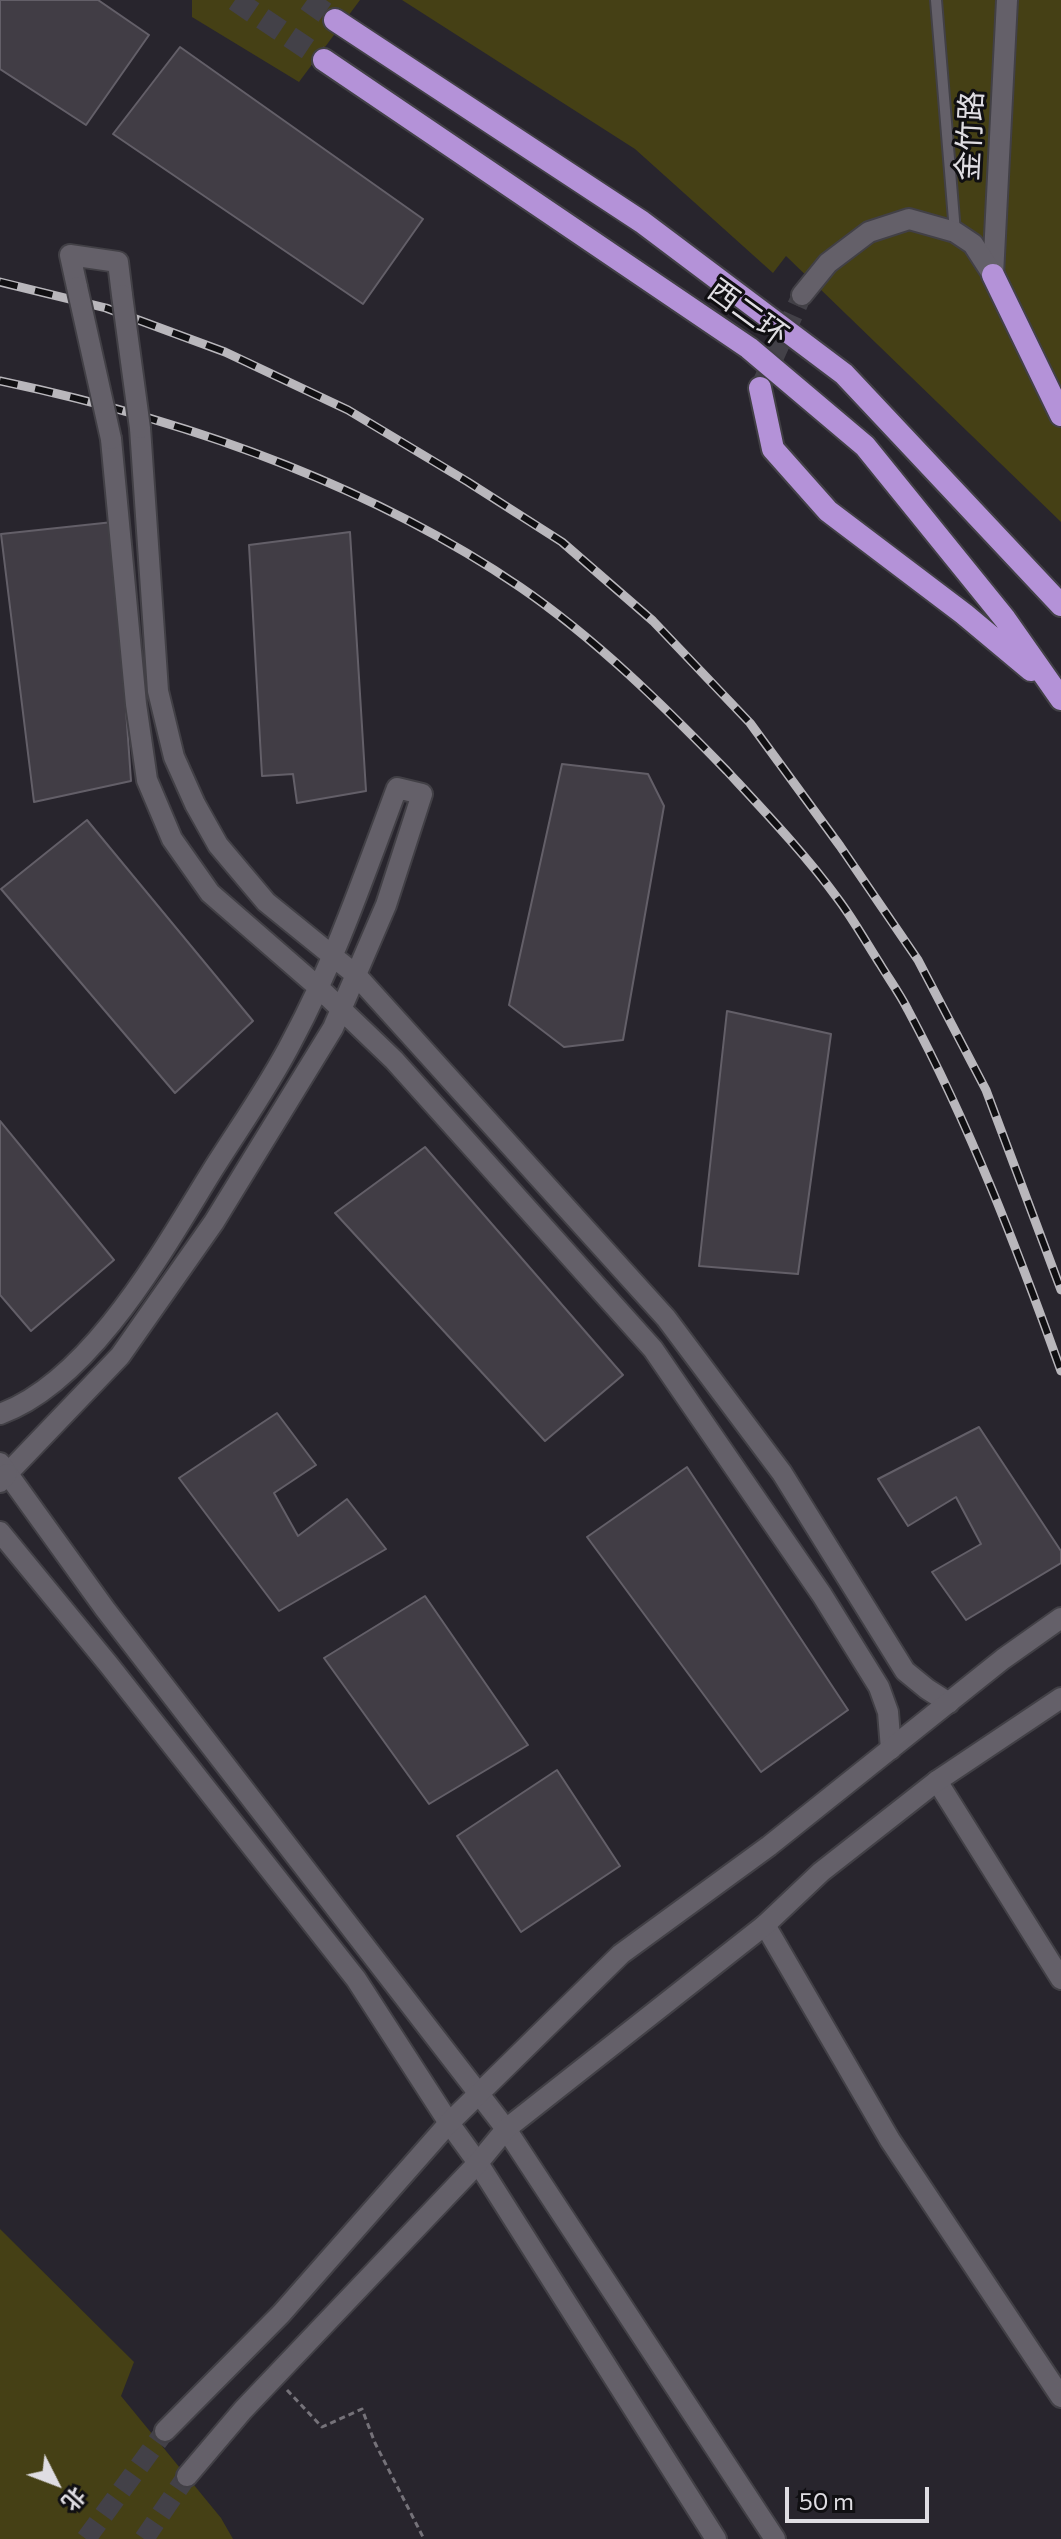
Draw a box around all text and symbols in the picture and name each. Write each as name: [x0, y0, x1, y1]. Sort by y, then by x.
street label: 金竹路: [950, 90, 990, 182]
street label: 西二环: [701, 272, 795, 354]
north arrow: [16, 2443, 96, 2523]
scale bar: [789, 2471, 933, 2521]
text: 北: [57, 2482, 92, 2517]
text: 50 m: [799, 2486, 854, 2515]

